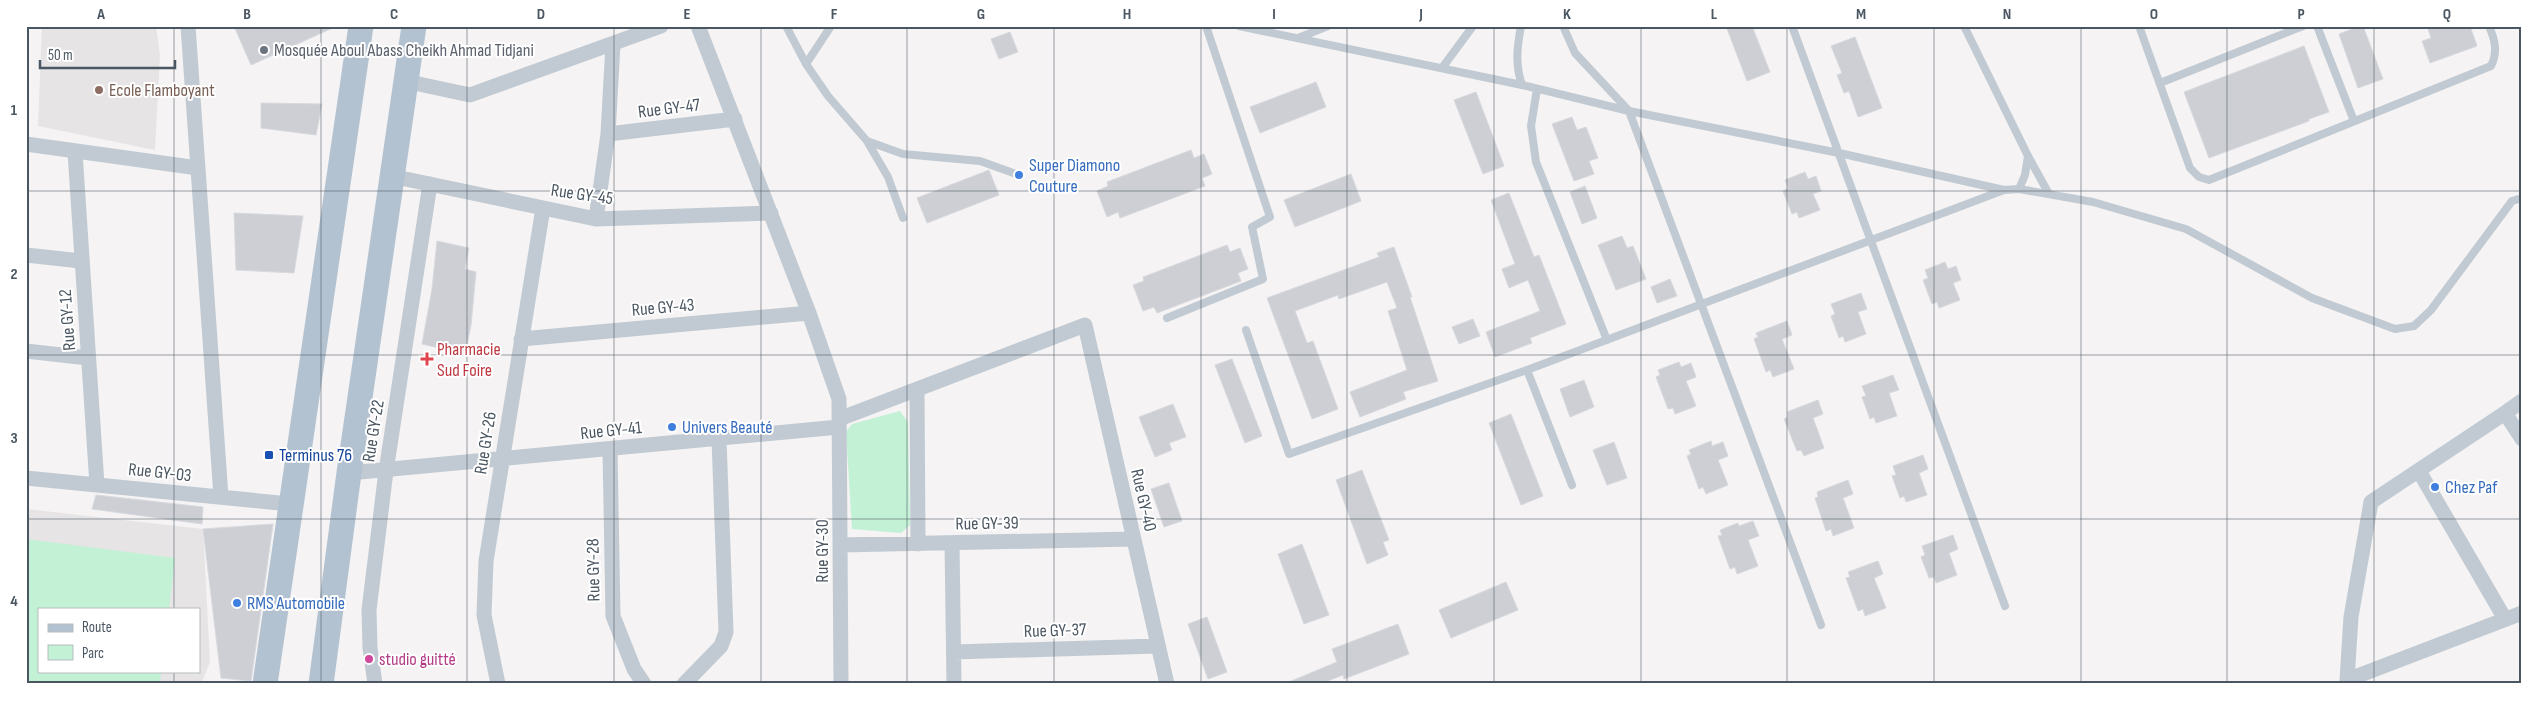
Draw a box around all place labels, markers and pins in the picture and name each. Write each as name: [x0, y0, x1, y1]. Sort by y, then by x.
place label: Mosquée Aboul Abass Cheikh Ahmad Tidjani: [274, 40, 534, 61]
marker: Mosquée Aboul Abass Cheikh Ahmad Tidjani: [258, 44, 270, 56]
place label: Ecole Flamboyant: [109, 80, 215, 101]
marker: Ecole Flamboyant: [93, 84, 105, 96]
place label: Super Diamono Couture: [1029, 155, 1120, 197]
marker: Super Diamono Couture: [1013, 169, 1025, 181]
place label: Pharmacie Sud Foire: [437, 339, 501, 381]
marker: Pharmacie Sud Foire: [421, 353, 433, 365]
place label: Univers Beauté: [682, 417, 773, 438]
marker: Univers Beauté: [666, 421, 678, 433]
place label: Terminus 76: [279, 445, 352, 466]
marker: Terminus 76: [263, 449, 275, 461]
place label: Chez Paf: [2445, 477, 2498, 498]
marker: Chez Paf: [2429, 481, 2441, 493]
place label: RMS Automobile: [247, 593, 345, 614]
marker: RMS Automobile: [231, 597, 243, 609]
place label: studio guitté: [379, 649, 456, 670]
marker: studio guitté: [363, 653, 375, 665]

